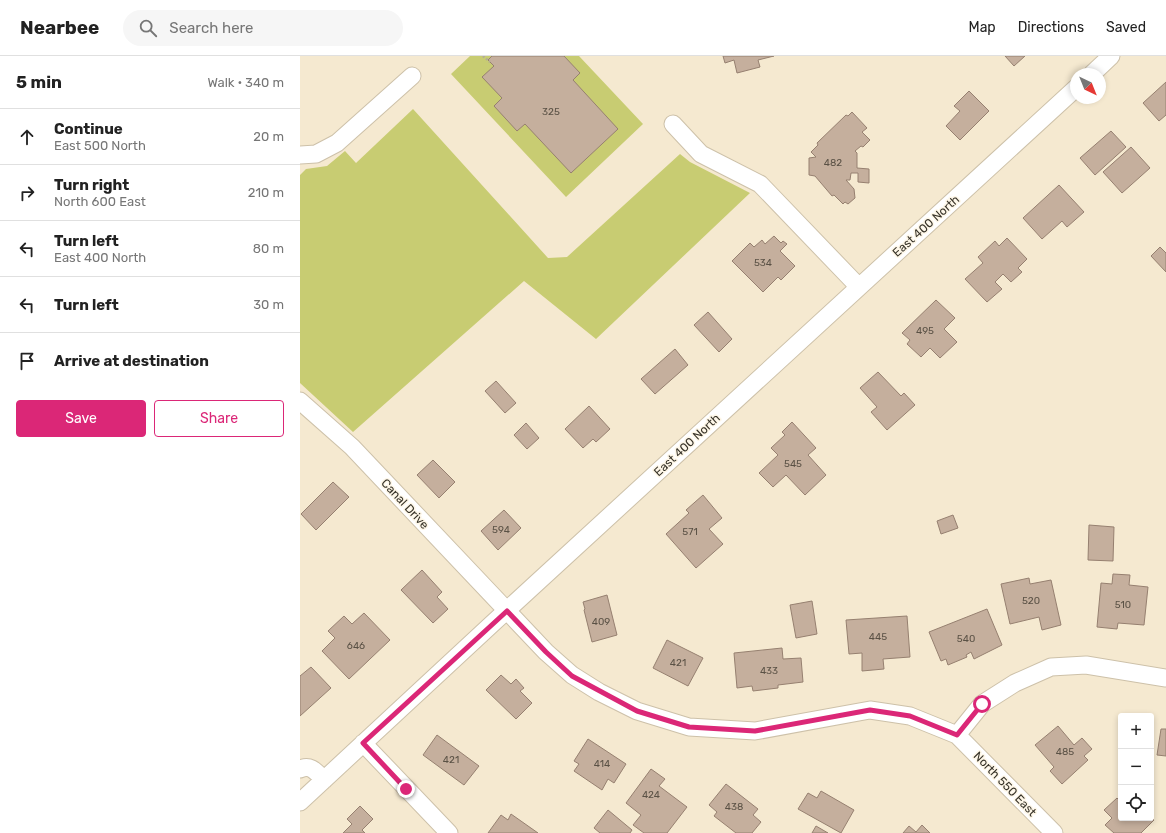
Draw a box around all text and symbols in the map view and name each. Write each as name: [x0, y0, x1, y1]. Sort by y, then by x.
search box: [123, 10, 403, 46]
text: Nearbee: [20, 16, 99, 39]
icon: search: [137, 17, 159, 39]
text: Search here: [169, 19, 254, 37]
text: Map: [969, 19, 996, 36]
text: Directions: [1018, 19, 1084, 36]
text: Saved: [1106, 19, 1146, 36]
north arrow: [1070, 68, 1106, 104]
text: 5 min: [16, 72, 62, 92]
text: Walk · 340 m: [207, 75, 284, 90]
house number: 325: [542, 106, 560, 118]
text: Continue: [54, 120, 123, 138]
icon: ahead: [16, 126, 38, 148]
text: 20 m: [253, 129, 284, 144]
text: East 500 North: [54, 138, 146, 153]
house number: 482: [824, 157, 842, 169]
text: Turn right: [54, 176, 129, 194]
icon: right: [16, 182, 38, 204]
text: 210 m: [248, 185, 284, 200]
street label: East 400 North: [890, 192, 962, 260]
text: North 600 East: [54, 194, 146, 209]
text: Turn left: [54, 232, 119, 250]
icon: left: [16, 238, 38, 260]
text: 80 m: [253, 241, 284, 256]
text: East 400 North: [54, 250, 146, 265]
house number: 534: [754, 257, 772, 269]
icon: left: [16, 294, 38, 316]
text: Turn left: [54, 296, 119, 314]
text: 30 m: [253, 297, 284, 312]
house number: 495: [916, 325, 934, 337]
icon: arrive: [16, 350, 38, 372]
text: Arrive at destination: [54, 352, 209, 370]
button: Save: [16, 400, 146, 437]
button: Share: [154, 400, 284, 437]
street label: East 400 North: [651, 411, 723, 479]
house number: 545: [784, 458, 802, 470]
street label: Canal Drive: [378, 476, 432, 532]
house number: 594: [492, 524, 510, 536]
house number: 571: [682, 526, 698, 538]
house number: 520: [1022, 595, 1040, 607]
house number: 510: [1115, 599, 1131, 611]
house number: 409: [592, 616, 610, 628]
house number: 445: [869, 631, 887, 643]
house number: 540: [957, 633, 975, 645]
house number: 646: [347, 640, 365, 652]
house number: 421: [670, 657, 686, 669]
house number: 433: [760, 665, 778, 677]
route start: [973, 695, 991, 713]
map controls: [1118, 713, 1154, 821]
button: +: [1118, 713, 1154, 749]
house number: 485: [1056, 746, 1074, 758]
street label: North 550 East: [971, 749, 1040, 819]
button: −: [1118, 749, 1154, 785]
house number: 421: [443, 754, 459, 766]
house number: 414: [594, 758, 610, 770]
route end: [397, 780, 415, 798]
button: locate: [1118, 785, 1154, 821]
house number: 424: [642, 789, 660, 801]
house number: 438: [725, 801, 743, 813]

